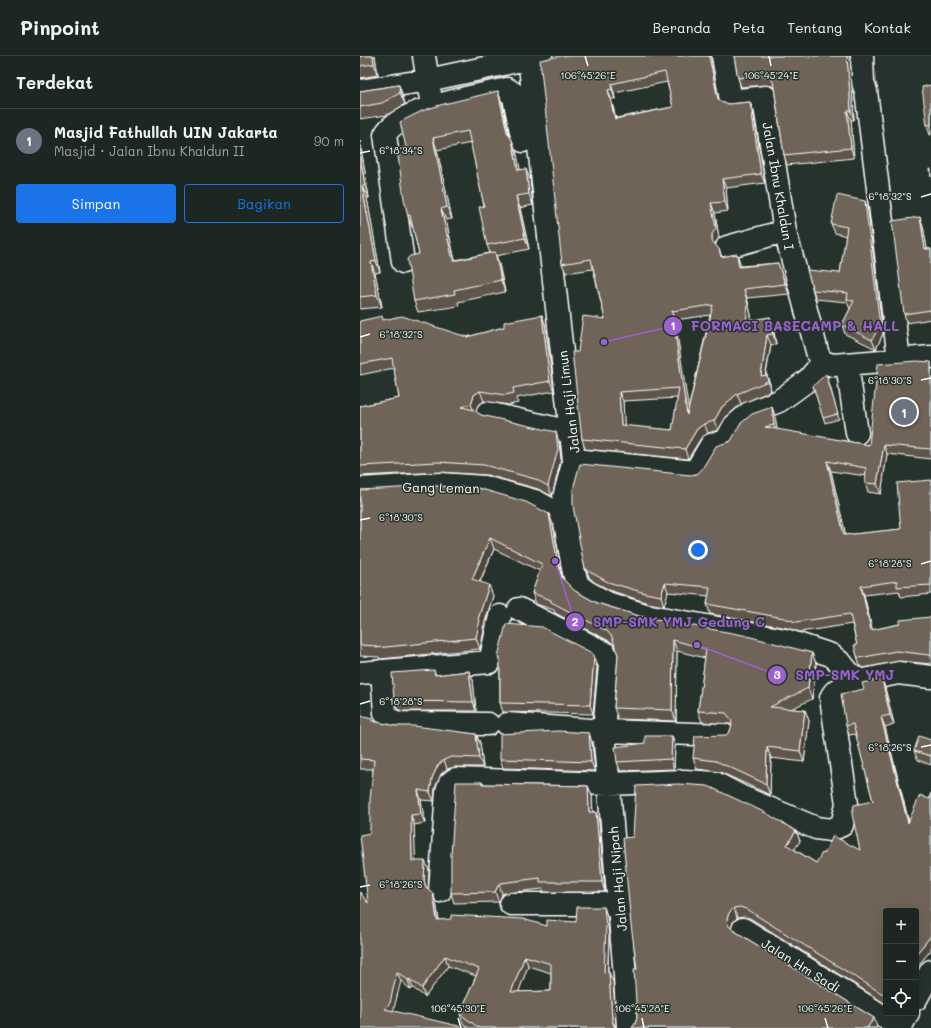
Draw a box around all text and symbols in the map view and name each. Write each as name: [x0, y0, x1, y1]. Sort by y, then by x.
text: Pinpoint: [20, 15, 100, 40]
text: Beranda: [653, 18, 711, 37]
text: Peta: [733, 18, 765, 37]
text: Tentang: [787, 18, 842, 37]
text: Kontak: [864, 18, 911, 37]
text: 106°45'26"E: [560, 68, 616, 82]
text: 106°45'24"E: [743, 68, 799, 82]
text: Terdekat: [16, 71, 93, 93]
street label: Jalan Ibnu Khaldun I: [759, 121, 799, 251]
text: Masjid Fathullah UIN Jakarta: [54, 122, 278, 142]
text: 1: [26, 132, 32, 149]
text: 90 m: [314, 132, 344, 149]
text: Masjid · Jalan Ibnu Khaldun II: [54, 142, 244, 159]
text: 6°18'34"S: [379, 143, 423, 157]
button: Simpan: [16, 184, 176, 223]
button: Bagikan: [184, 184, 344, 223]
text: 6°18'32"S: [868, 189, 912, 203]
callout: FORMACI BASECAMP & HALL: [663, 313, 907, 339]
text: FORMACI BASECAMP & HALL: [691, 316, 899, 335]
text: 1: [670, 317, 676, 333]
text: 6°18'32"S: [379, 327, 423, 341]
street label: Jalan Haji Limun: [553, 350, 583, 454]
text: 6°18'30"S: [868, 373, 912, 387]
pin: 1: [891, 397, 917, 427]
street label: Gang Leman: [402, 478, 480, 496]
text: 6°18'30"S: [379, 510, 423, 524]
your location: [688, 540, 708, 560]
text: 6°18'28"S: [868, 556, 912, 570]
callout: SMP-SMK YMJ Gedung C: [565, 609, 774, 635]
text: SMP-SMK YMJ Gedung C: [593, 612, 765, 631]
text: 2: [572, 613, 579, 629]
callout: SMP-SMK YMJ: [767, 662, 903, 688]
text: SMP-SMK YMJ: [795, 665, 895, 684]
text: 3: [773, 666, 781, 682]
text: 6°18'28"S: [379, 694, 423, 708]
text: 6°18'26"S: [868, 740, 912, 754]
street label: Jalan Haji Nipah: [604, 826, 630, 932]
text: 6°18'26"S: [379, 877, 423, 891]
map controls: [883, 908, 919, 1016]
button: +: [883, 908, 919, 944]
street label: Jalan Hm Sadi: [759, 934, 843, 996]
button: −: [883, 944, 919, 980]
button: locate: [883, 980, 919, 1016]
text: 106°45'30"E: [430, 1001, 486, 1015]
text: 106°45'28"E: [614, 1001, 670, 1015]
text: 106°45'26"E: [797, 1001, 853, 1015]

